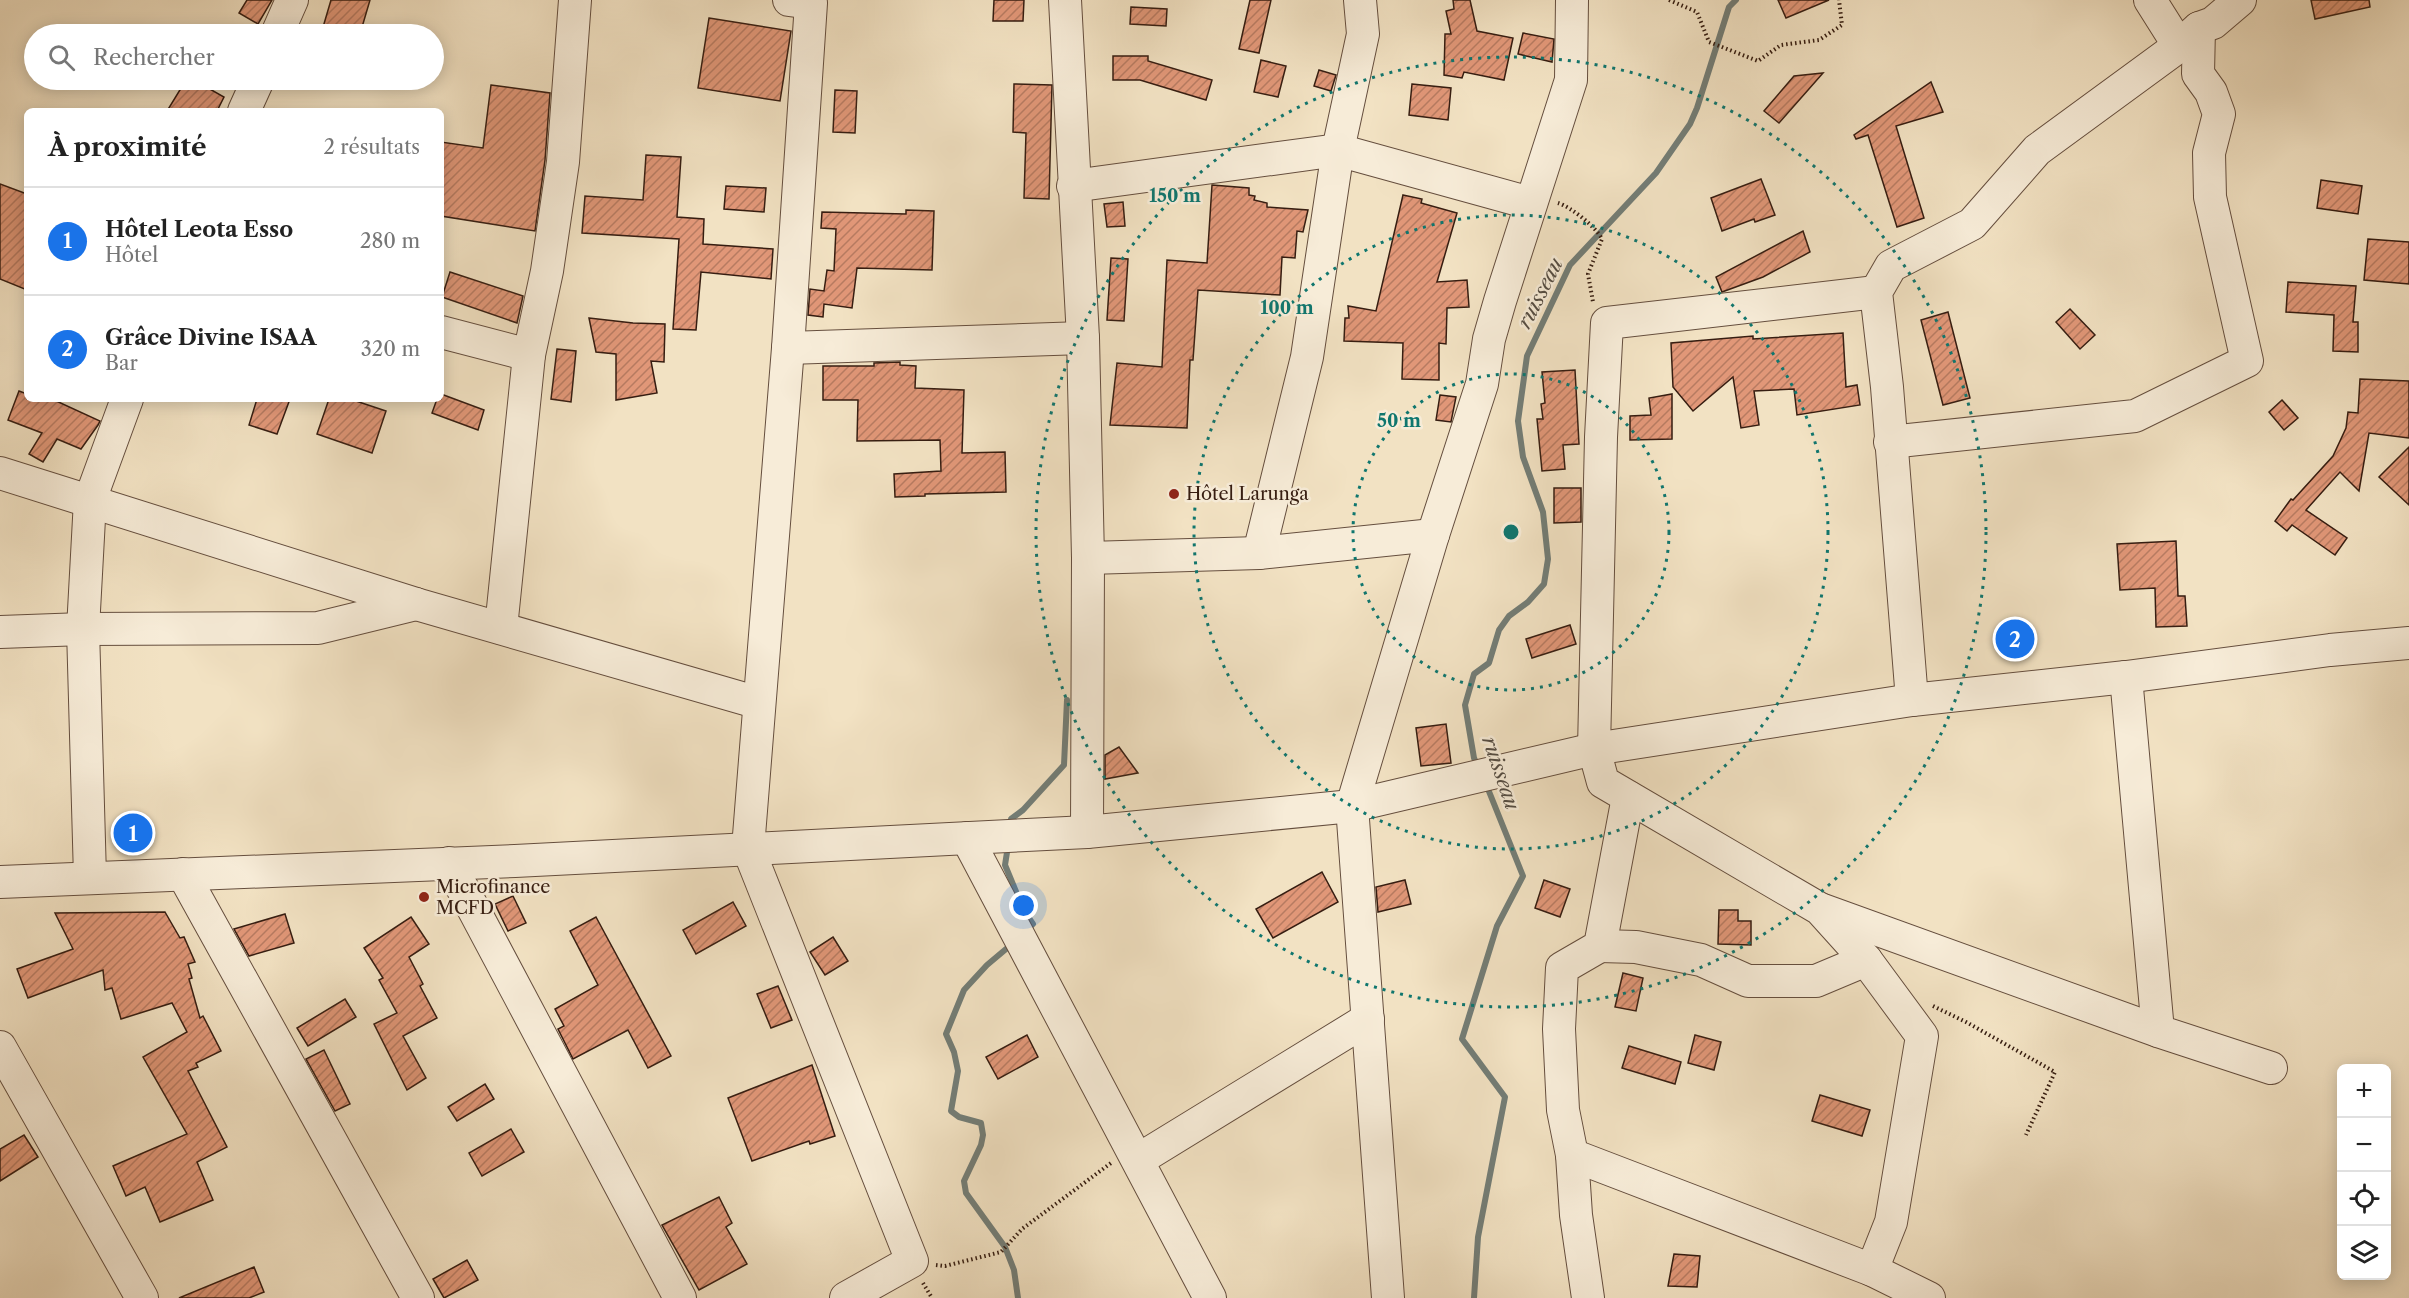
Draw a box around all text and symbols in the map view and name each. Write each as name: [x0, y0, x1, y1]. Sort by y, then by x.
search box: [24, 24, 444, 90]
icon: search: [45, 41, 78, 74]
text: Rechercher: [93, 44, 215, 71]
text: À proximité: [48, 131, 207, 163]
text: 2 résultats: [323, 135, 420, 159]
text: 150 m: [1149, 185, 1201, 207]
text: Hôtel Leota Esso: [105, 216, 293, 243]
text: 1: [63, 229, 72, 253]
text: 280 m: [360, 229, 420, 253]
text: Hôtel: [105, 243, 158, 267]
water label: ruisseau: [1512, 254, 1568, 333]
text: 100 m: [1260, 297, 1314, 319]
text: Grâce Divine ISAA: [105, 324, 316, 351]
text: 2: [62, 337, 73, 361]
text: 320 m: [361, 337, 420, 361]
text: Bar: [105, 351, 138, 375]
text: 50 m: [1377, 410, 1421, 432]
place label: Hôtel Larunga: [1186, 483, 1309, 505]
marker: Hôtel Larunga: [1167, 487, 1181, 501]
centre of rings: [1501, 522, 1521, 542]
pin: 2: [1996, 616, 2034, 662]
water label: ruisseau: [1477, 732, 1525, 813]
pin: 1: [114, 810, 152, 856]
place label: Microfinance MCFD: [436, 876, 550, 919]
marker: Microfinance MCFD: [417, 890, 431, 904]
your location: [1009, 891, 1038, 920]
map controls: [2337, 1064, 2391, 1280]
button: +: [2337, 1064, 2391, 1118]
button: −: [2337, 1118, 2391, 1172]
button: locate: [2337, 1172, 2391, 1226]
button: layers: [2337, 1226, 2391, 1280]

